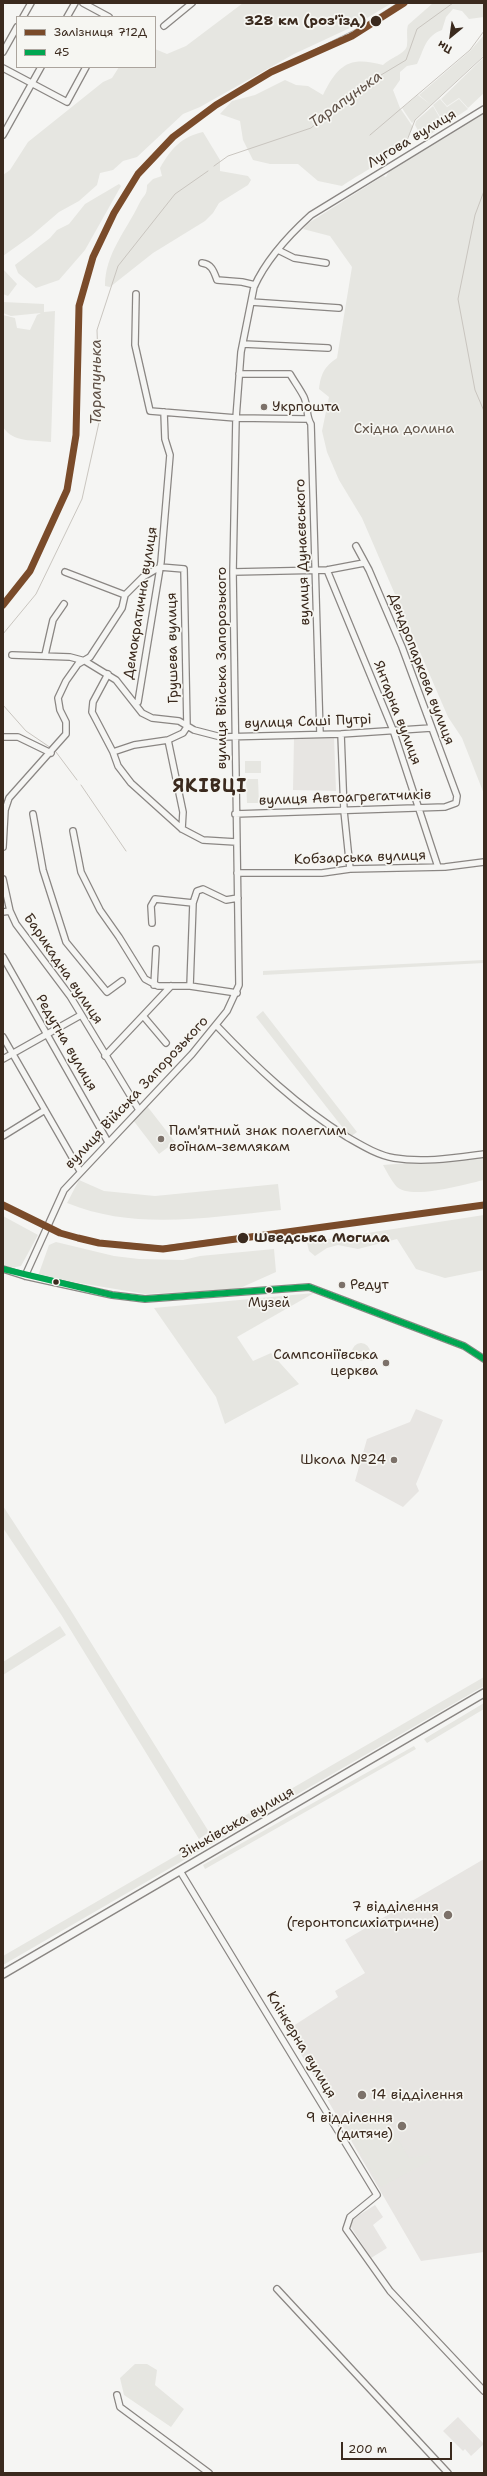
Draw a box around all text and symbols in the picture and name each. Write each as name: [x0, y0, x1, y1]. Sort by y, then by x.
place label: 328 км (роз'їзд): [244, 13, 366, 29]
marker: 328 км (роз'їзд): [369, 14, 383, 28]
legend: [16, 16, 156, 68]
north arrow: [431, 16, 471, 56]
text: Залізниця 712Д: [54, 24, 147, 40]
text: Пн: [435, 37, 455, 57]
text: 45: [54, 44, 69, 60]
water label: Тарапунька: [306, 68, 386, 132]
street label: Лугова вулиця: [364, 106, 460, 172]
water label: Тарапунька: [88, 339, 106, 425]
place label: Укрпошта: [272, 399, 339, 415]
marker: Укрпошта: [259, 402, 269, 412]
park label: Східна долина: [354, 421, 454, 437]
street label: вулиця Дунаєвського: [292, 478, 314, 626]
street label: Демократична вулиця: [121, 525, 161, 681]
street label: вулиця Війська Запорозького: [214, 567, 230, 769]
street label: Дендропаркова вулиця: [384, 591, 458, 747]
street label: Грушева вулиця: [164, 592, 182, 704]
street label: Янтарна вулиця: [369, 659, 425, 767]
street label: вулиця Саші Путрі: [244, 711, 372, 733]
district label: ЯКІВЦІ: [173, 776, 247, 798]
street label: вулиця Автоагрегатчиків: [259, 787, 431, 809]
street label: Кобзарська вулиця: [294, 847, 426, 869]
street label: Барикадна вулиця: [20, 910, 106, 1028]
street label: Редутна вулиця: [32, 992, 100, 1094]
street label: вулиця Війська Запорозького: [62, 1013, 212, 1173]
place label: Пам'ятний знак полеглим воїнам-землякам: [169, 1123, 347, 1156]
marker: Пам'ятний знак полеглим воїнам-землякам: [156, 1134, 166, 1144]
place label: Шведська Могила: [254, 1230, 390, 1246]
marker: Шведська Могила: [236, 1231, 250, 1245]
unlabelled marker: [51, 1277, 61, 1287]
place label: Редут: [350, 1277, 389, 1293]
marker: Редут: [337, 1280, 347, 1290]
marker: Музей: [264, 1285, 274, 1295]
place label: Музей: [248, 1296, 290, 1312]
place label: Сампсоніївська церква: [273, 1347, 378, 1380]
marker: Сампсоніївська церква: [381, 1358, 391, 1368]
place label: Школа №24: [300, 1452, 386, 1468]
marker: Школа №24: [389, 1455, 399, 1465]
street label: Зіньківська вулиця: [177, 1783, 297, 1863]
place label: 7 відділення (геронтопсихіатричне): [287, 1899, 439, 1932]
marker: 7 відділення (геронтопсихіатричне): [442, 1909, 454, 1921]
street label: Клінкерна вулиця: [262, 1988, 340, 2102]
place label: 14 відділення: [371, 2087, 463, 2103]
marker: 14 відділення: [356, 2089, 368, 2101]
place label: 9 відділення (дитяче): [306, 2110, 393, 2142]
marker: 9 відділення (дитяче): [396, 2120, 408, 2132]
scale bar: [343, 2434, 454, 2460]
text: 200 m: [348, 2441, 387, 2457]

